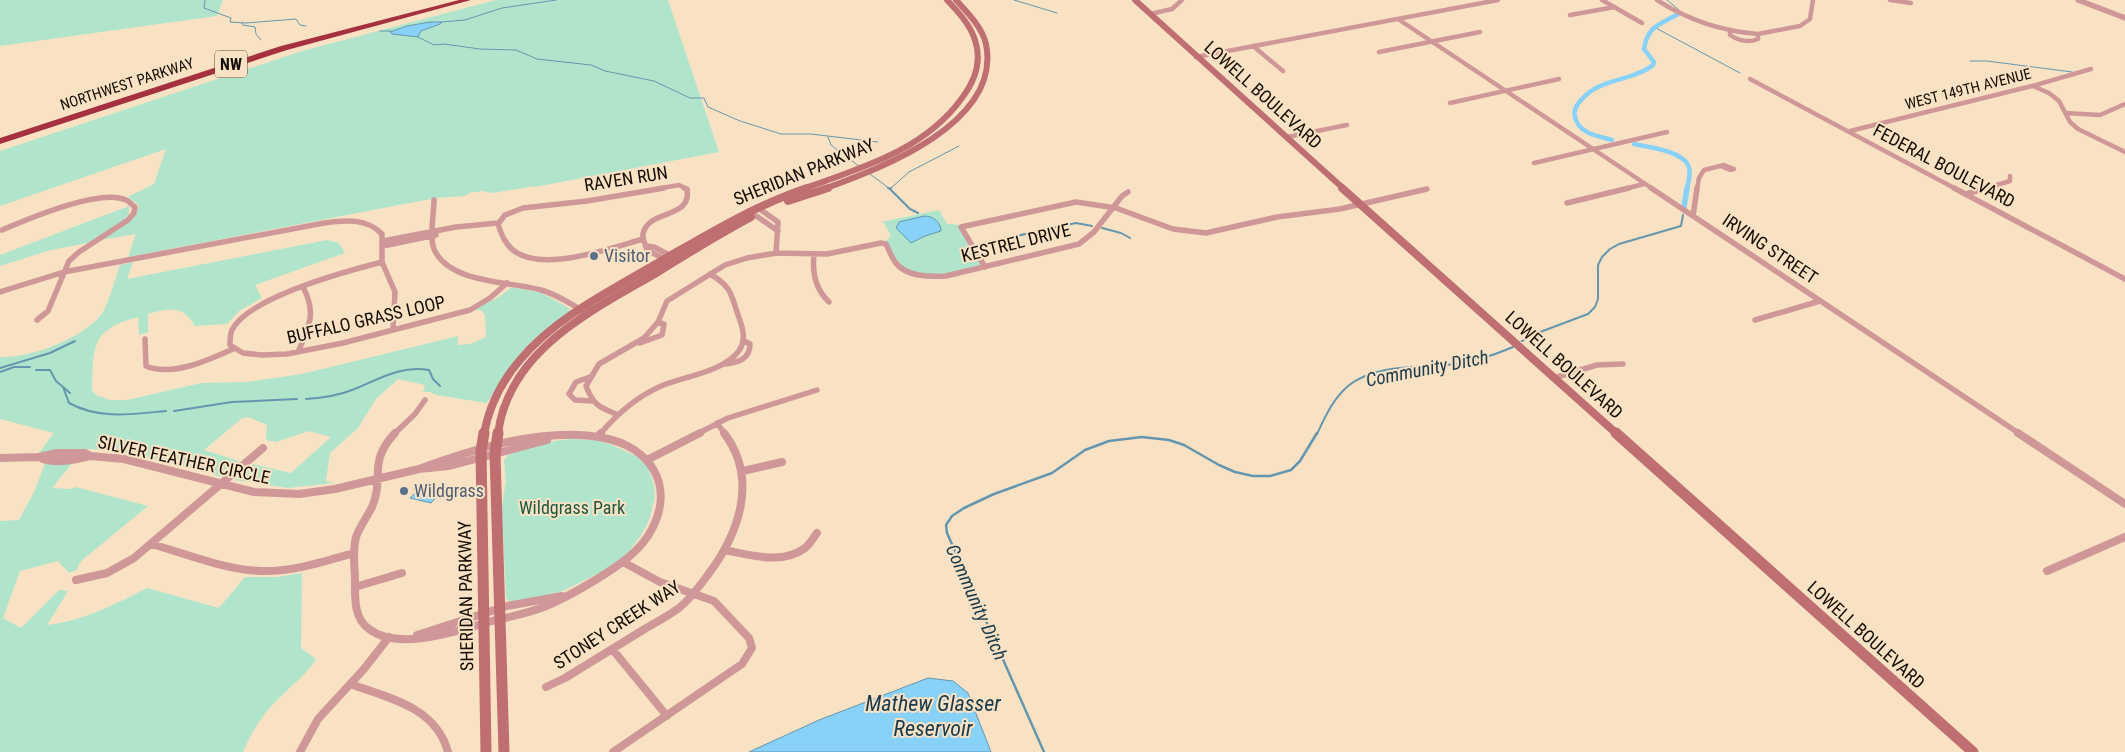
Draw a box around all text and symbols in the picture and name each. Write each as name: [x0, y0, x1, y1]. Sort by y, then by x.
street label: LOWELL BOULEVARD: [1200, 36, 1326, 153]
road number: NW: [215, 51, 247, 78]
street label: NORTHWEST PARKWAY: [58, 54, 196, 114]
street label: WEST 149TH AVENUE: [1903, 65, 2033, 113]
street label: FEDERAL BOULEVARD: [1870, 119, 2019, 212]
street label: SHERIDAN PARKWAY: [730, 133, 878, 209]
street label: RAVEN RUN: [583, 162, 669, 195]
street label: IRVING STREET: [1719, 209, 1822, 288]
street label: KESTREL DRIVE: [959, 219, 1073, 266]
place label: Visitor: [604, 245, 651, 266]
marker: Visitor: [588, 250, 600, 262]
street label: BUFFALO GRASS LOOP: [285, 291, 447, 348]
street label: LOWELL BOULEVARD: [1501, 306, 1627, 423]
water label: Community Ditch: [1364, 345, 1490, 392]
street label: SILVER FEATHER CIRCLE: [96, 431, 272, 488]
place label: Wildgrass: [414, 480, 484, 501]
marker: Wildgrass: [398, 485, 410, 497]
park label: Wildgrass Park: [519, 497, 625, 518]
street label: SHERIDAN PARKWAY: [454, 520, 477, 671]
water label: Community Ditch: [941, 541, 1012, 664]
street label: STONEY CREEK WAY: [549, 575, 684, 673]
street label: LOWELL BOULEVARD: [1803, 576, 1929, 693]
water label: Mathew Glasser Reservoir: [865, 691, 1001, 741]

